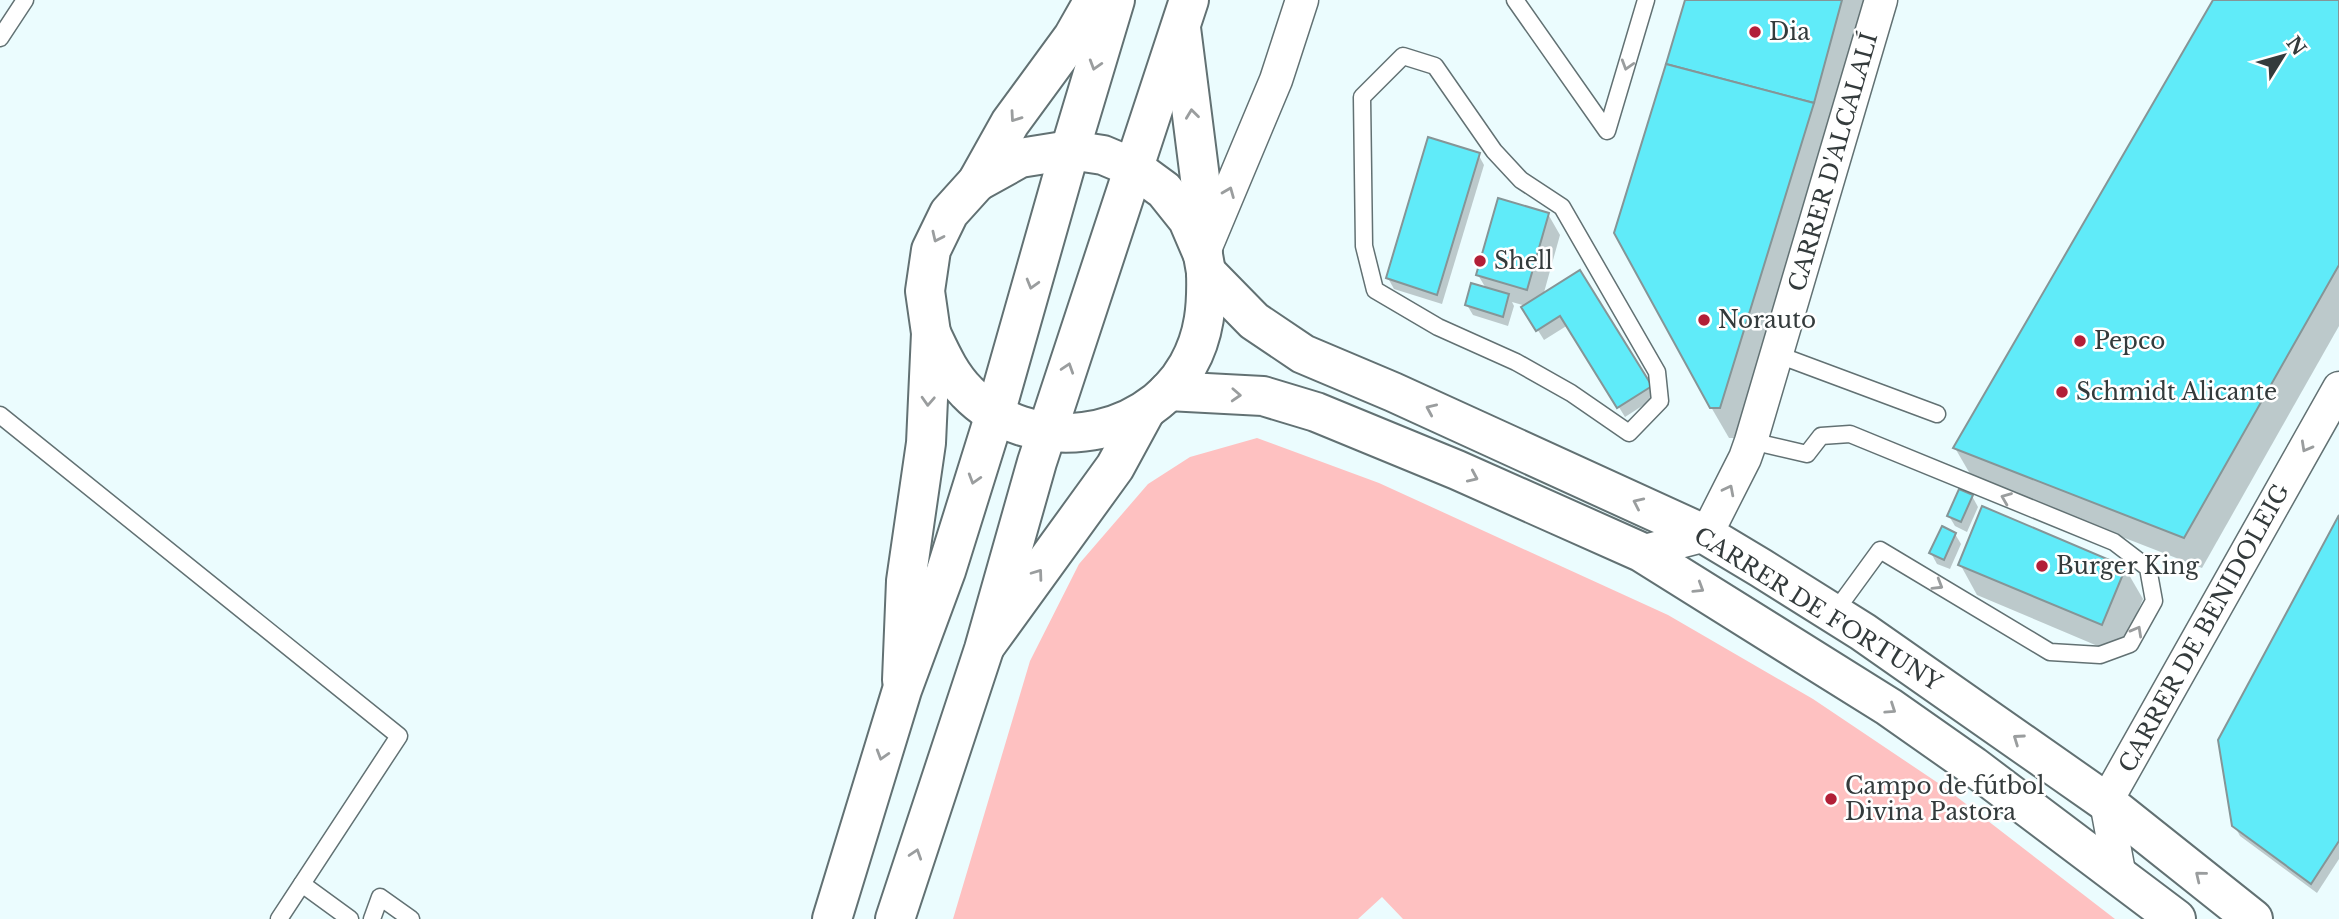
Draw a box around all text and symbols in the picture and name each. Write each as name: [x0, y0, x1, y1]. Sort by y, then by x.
place label: Dia: [1769, 18, 1810, 46]
north arrow: [2248, 21, 2318, 91]
marker: Dia: [1747, 24, 1763, 40]
street label: CARRER D'ALCALALÍ: [1782, 29, 1883, 295]
text: N: [2282, 32, 2311, 60]
one-way arrow: [1089, 59, 1104, 71]
one-way arrow: [1620, 59, 1635, 71]
one-way arrow: [1184, 108, 1199, 120]
one-way arrow: [1011, 109, 1023, 122]
one-way arrow: [1221, 187, 1235, 199]
one-way arrow: [932, 229, 946, 242]
place label: Shell: [1494, 247, 1553, 275]
marker: Shell: [1472, 253, 1488, 269]
one-way arrow: [1026, 277, 1040, 289]
place label: Norauto: [1718, 306, 1816, 334]
marker: Norauto: [1696, 312, 1712, 328]
place label: Pepco: [2094, 327, 2165, 355]
marker: Pepco: [2072, 333, 2088, 349]
one-way arrow: [1060, 362, 1075, 374]
place label: Schmidt Alicante: [2076, 378, 2277, 406]
marker: Schmidt Alicante: [2054, 384, 2070, 400]
one-way arrow: [1231, 387, 1242, 402]
one-way arrow: [920, 396, 935, 407]
one-way arrow: [1426, 403, 1438, 417]
one-way arrow: [2301, 440, 2314, 453]
one-way arrow: [1466, 469, 1478, 483]
one-way arrow: [968, 473, 983, 485]
street label: CARRER DE BENIDOLEIG: [2113, 479, 2295, 777]
one-way arrow: [1720, 485, 1734, 497]
one-way arrow: [2001, 492, 2013, 506]
one-way arrow: [1633, 498, 1645, 512]
street label: CARRER DE FORTUNY: [1689, 521, 1947, 697]
place label: Burger King: [2056, 552, 2199, 580]
marker: Burger King: [2034, 558, 2050, 574]
one-way arrow: [1030, 569, 1042, 582]
one-way arrow: [1931, 576, 1944, 589]
one-way arrow: [1691, 579, 1704, 592]
one-way arrow: [2129, 626, 2142, 638]
one-way arrow: [1884, 701, 1897, 714]
one-way arrow: [2013, 735, 2026, 748]
one-way arrow: [875, 749, 890, 761]
place label: Campo de fútbol Divina Pastora: [1845, 772, 2045, 826]
marker: Campo de fútbol Divina Pastora: [1823, 791, 1839, 807]
one-way arrow: [908, 848, 922, 861]
one-way arrow: [2195, 872, 2207, 885]

